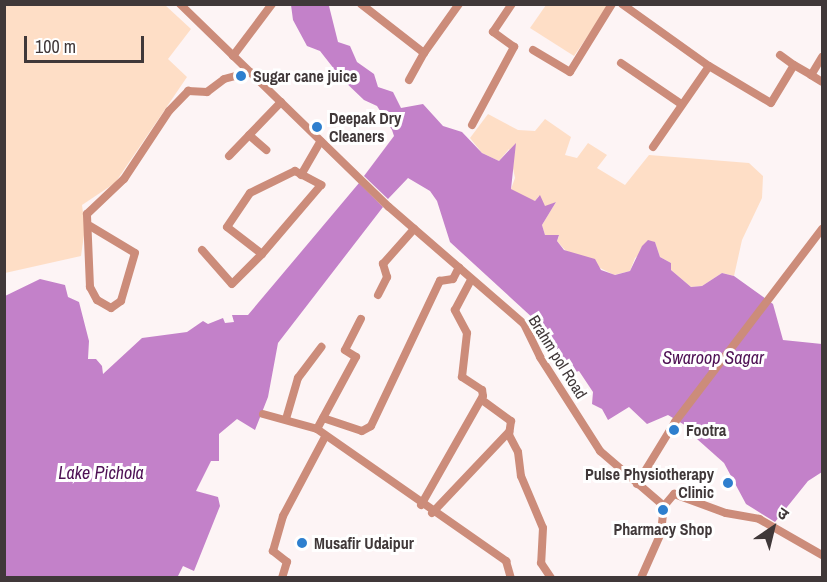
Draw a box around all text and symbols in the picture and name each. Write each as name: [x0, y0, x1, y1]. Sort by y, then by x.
scale bar: [27, 24, 147, 62]
text: 100 m: [35, 34, 76, 59]
place label: Sugar cane juice: [253, 66, 357, 86]
marker: Sugar cane juice: [234, 69, 248, 83]
place label: Deepak Dry Cleaners: [329, 108, 401, 146]
marker: Deepak Dry Cleaners: [310, 120, 324, 134]
street label: Brahm pol Road: [525, 312, 591, 402]
water label: Swaroop Sagar: [662, 347, 764, 369]
place label: Footra: [686, 420, 726, 440]
marker: Footra: [667, 423, 681, 437]
water label: Lake Pichola: [58, 462, 144, 484]
place label: Pulse Physiotherapy Clinic: [585, 464, 714, 502]
marker: Pulse Physiotherapy Clinic: [719, 474, 737, 492]
north arrow: [743, 498, 803, 558]
text: उ: [773, 502, 793, 525]
marker: Pharmacy Shop: [656, 503, 670, 517]
place label: Pharmacy Shop: [613, 519, 713, 539]
place label: Musafir Udaipur: [314, 533, 414, 553]
marker: Musafir Udaipur: [295, 536, 309, 550]

